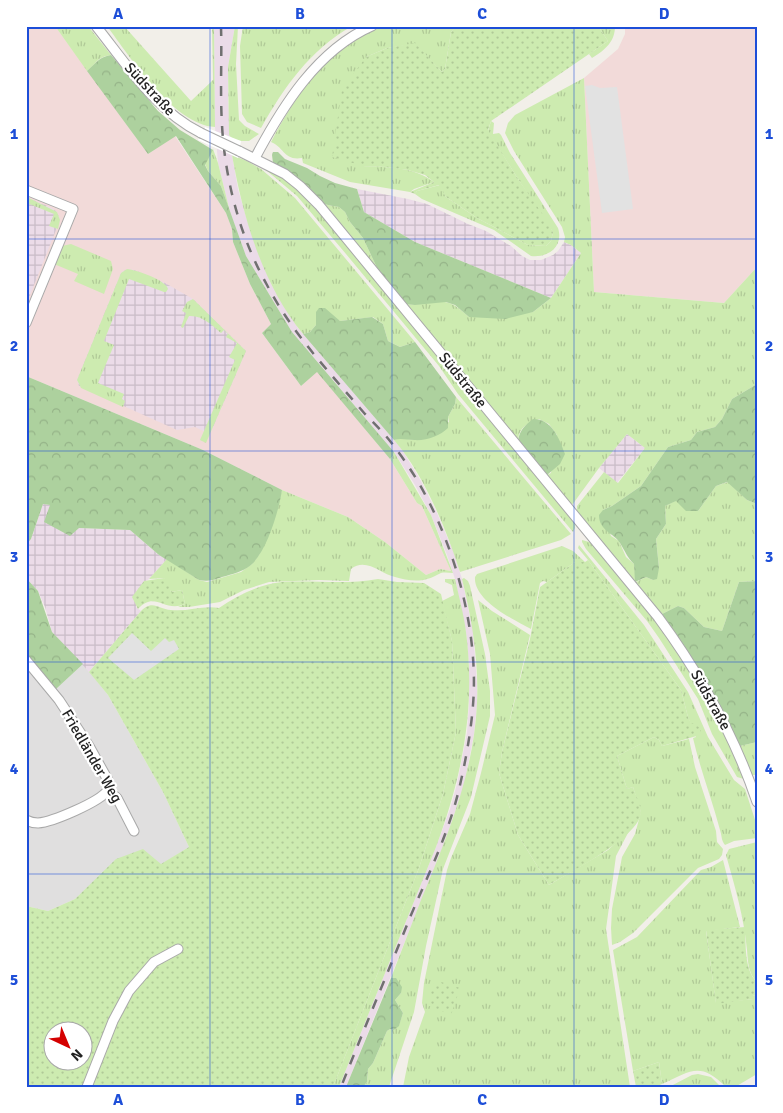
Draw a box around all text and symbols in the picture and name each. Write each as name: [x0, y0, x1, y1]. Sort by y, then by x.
text: A: [113, 4, 124, 24]
text: B: [295, 4, 305, 24]
text: C: [477, 4, 487, 24]
text: D: [659, 4, 670, 24]
street label: Südstraße: [121, 59, 179, 119]
text: 1: [10, 124, 19, 144]
text: 1: [765, 124, 774, 144]
text: 2: [10, 336, 18, 356]
text: 2: [765, 336, 773, 356]
street label: Südstraße: [435, 349, 491, 411]
text: 3: [10, 547, 18, 567]
text: 3: [765, 547, 773, 567]
street label: Südstraße: [687, 667, 735, 733]
street label: Friedländer Weg: [58, 706, 126, 806]
text: 4: [10, 759, 19, 779]
text: 4: [765, 759, 774, 779]
text: 5: [10, 970, 18, 990]
text: 5: [765, 970, 773, 990]
north arrow: [42, 1020, 92, 1070]
text: N: [67, 1045, 86, 1064]
text: A: [113, 1090, 124, 1110]
text: B: [295, 1090, 305, 1110]
text: C: [477, 1090, 487, 1110]
text: D: [659, 1090, 670, 1110]

